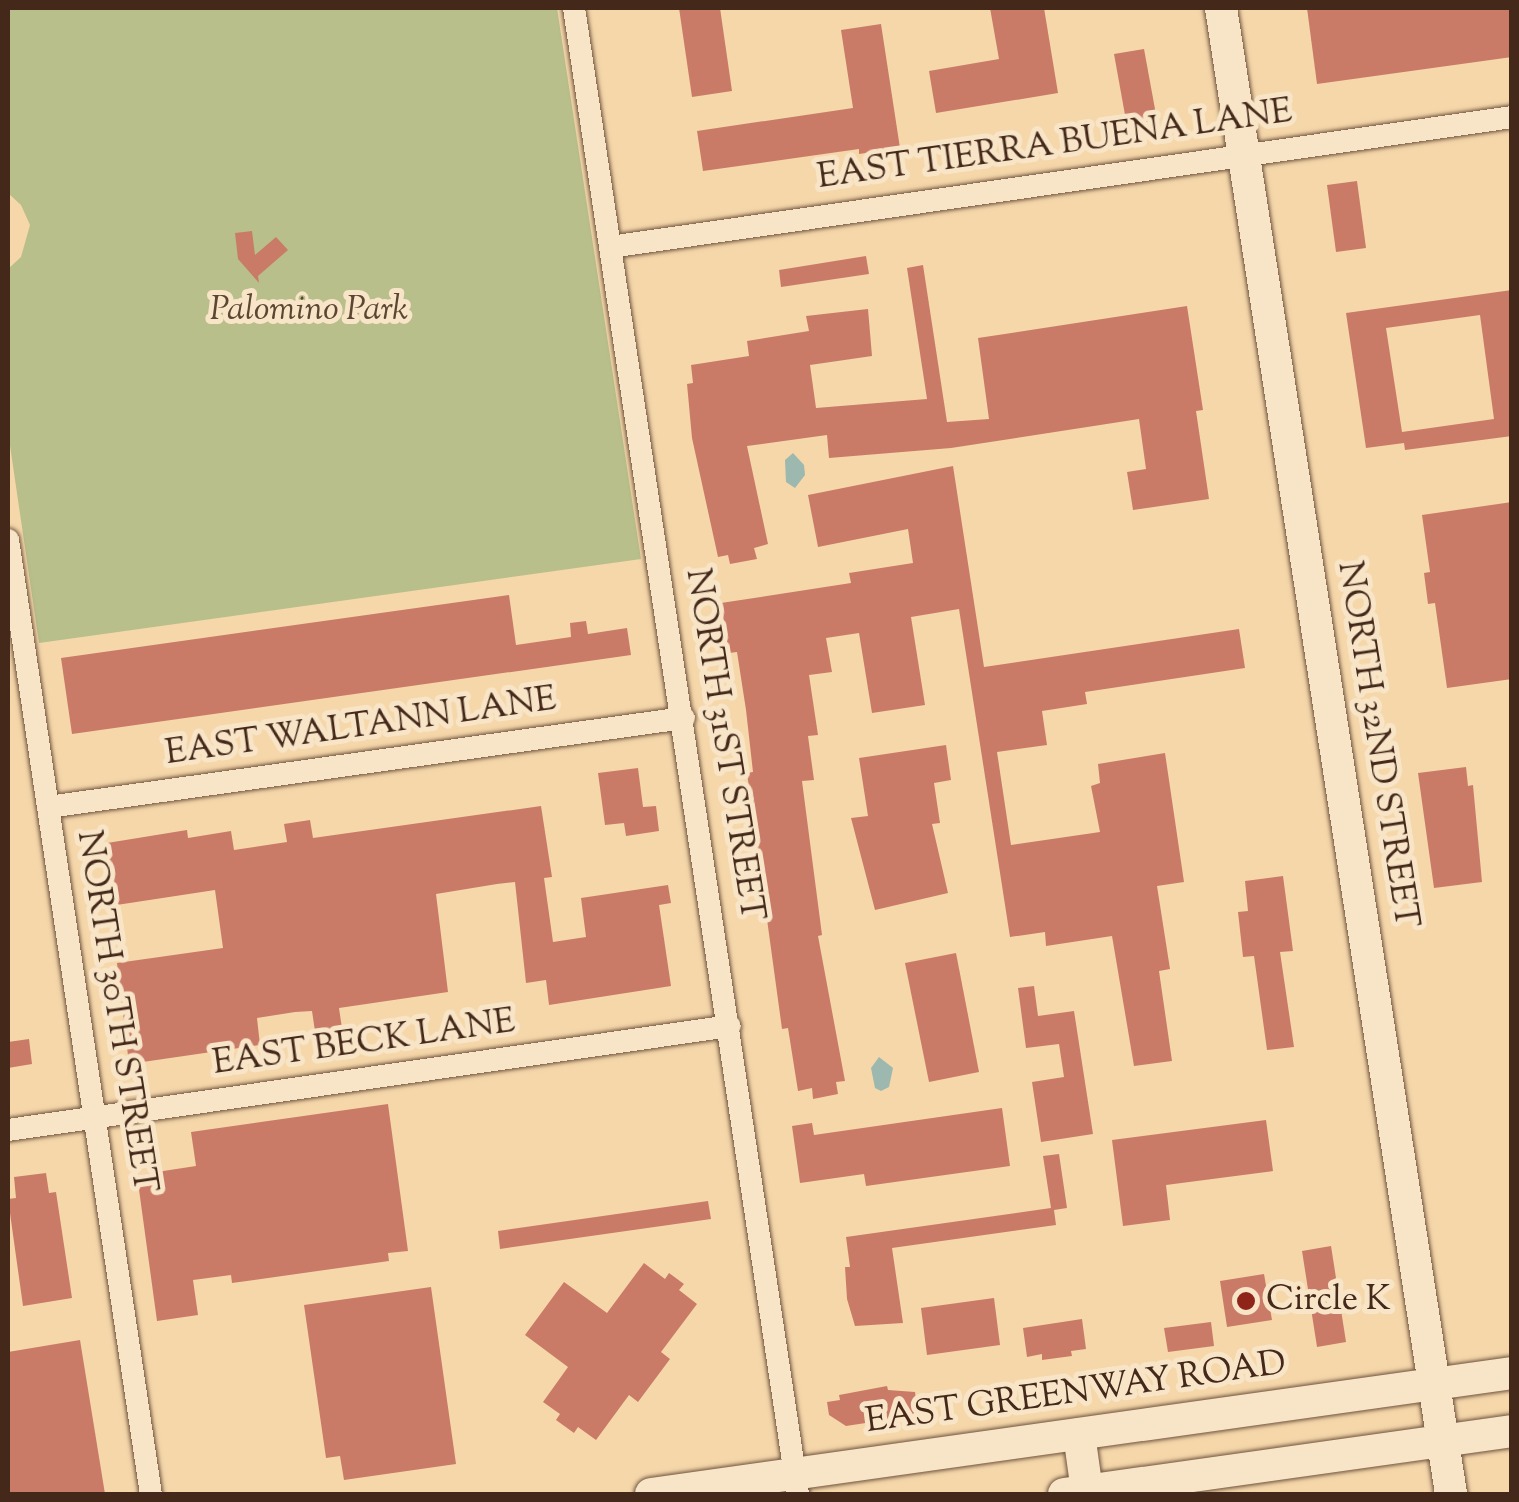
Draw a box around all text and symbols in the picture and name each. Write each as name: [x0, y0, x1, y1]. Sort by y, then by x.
street label: EAST TIERRA BUENA LANE: [815, 92, 1295, 200]
park label: Palomino Park: [210, 290, 408, 332]
street label: NORTH 32ND STREET: [1326, 559, 1426, 931]
street label: NORTH 31ST STREET: [674, 566, 772, 924]
street label: EAST WALTANN LANE: [163, 680, 559, 776]
street label: NORTH 30TH STREET: [66, 828, 164, 1196]
street label: EAST BECK LANE: [210, 1002, 518, 1086]
place label: Circle K: [1266, 1280, 1391, 1322]
marker: Circle K: [1235, 1290, 1257, 1312]
street label: EAST GREENWAY ROAD: [863, 1344, 1289, 1444]

